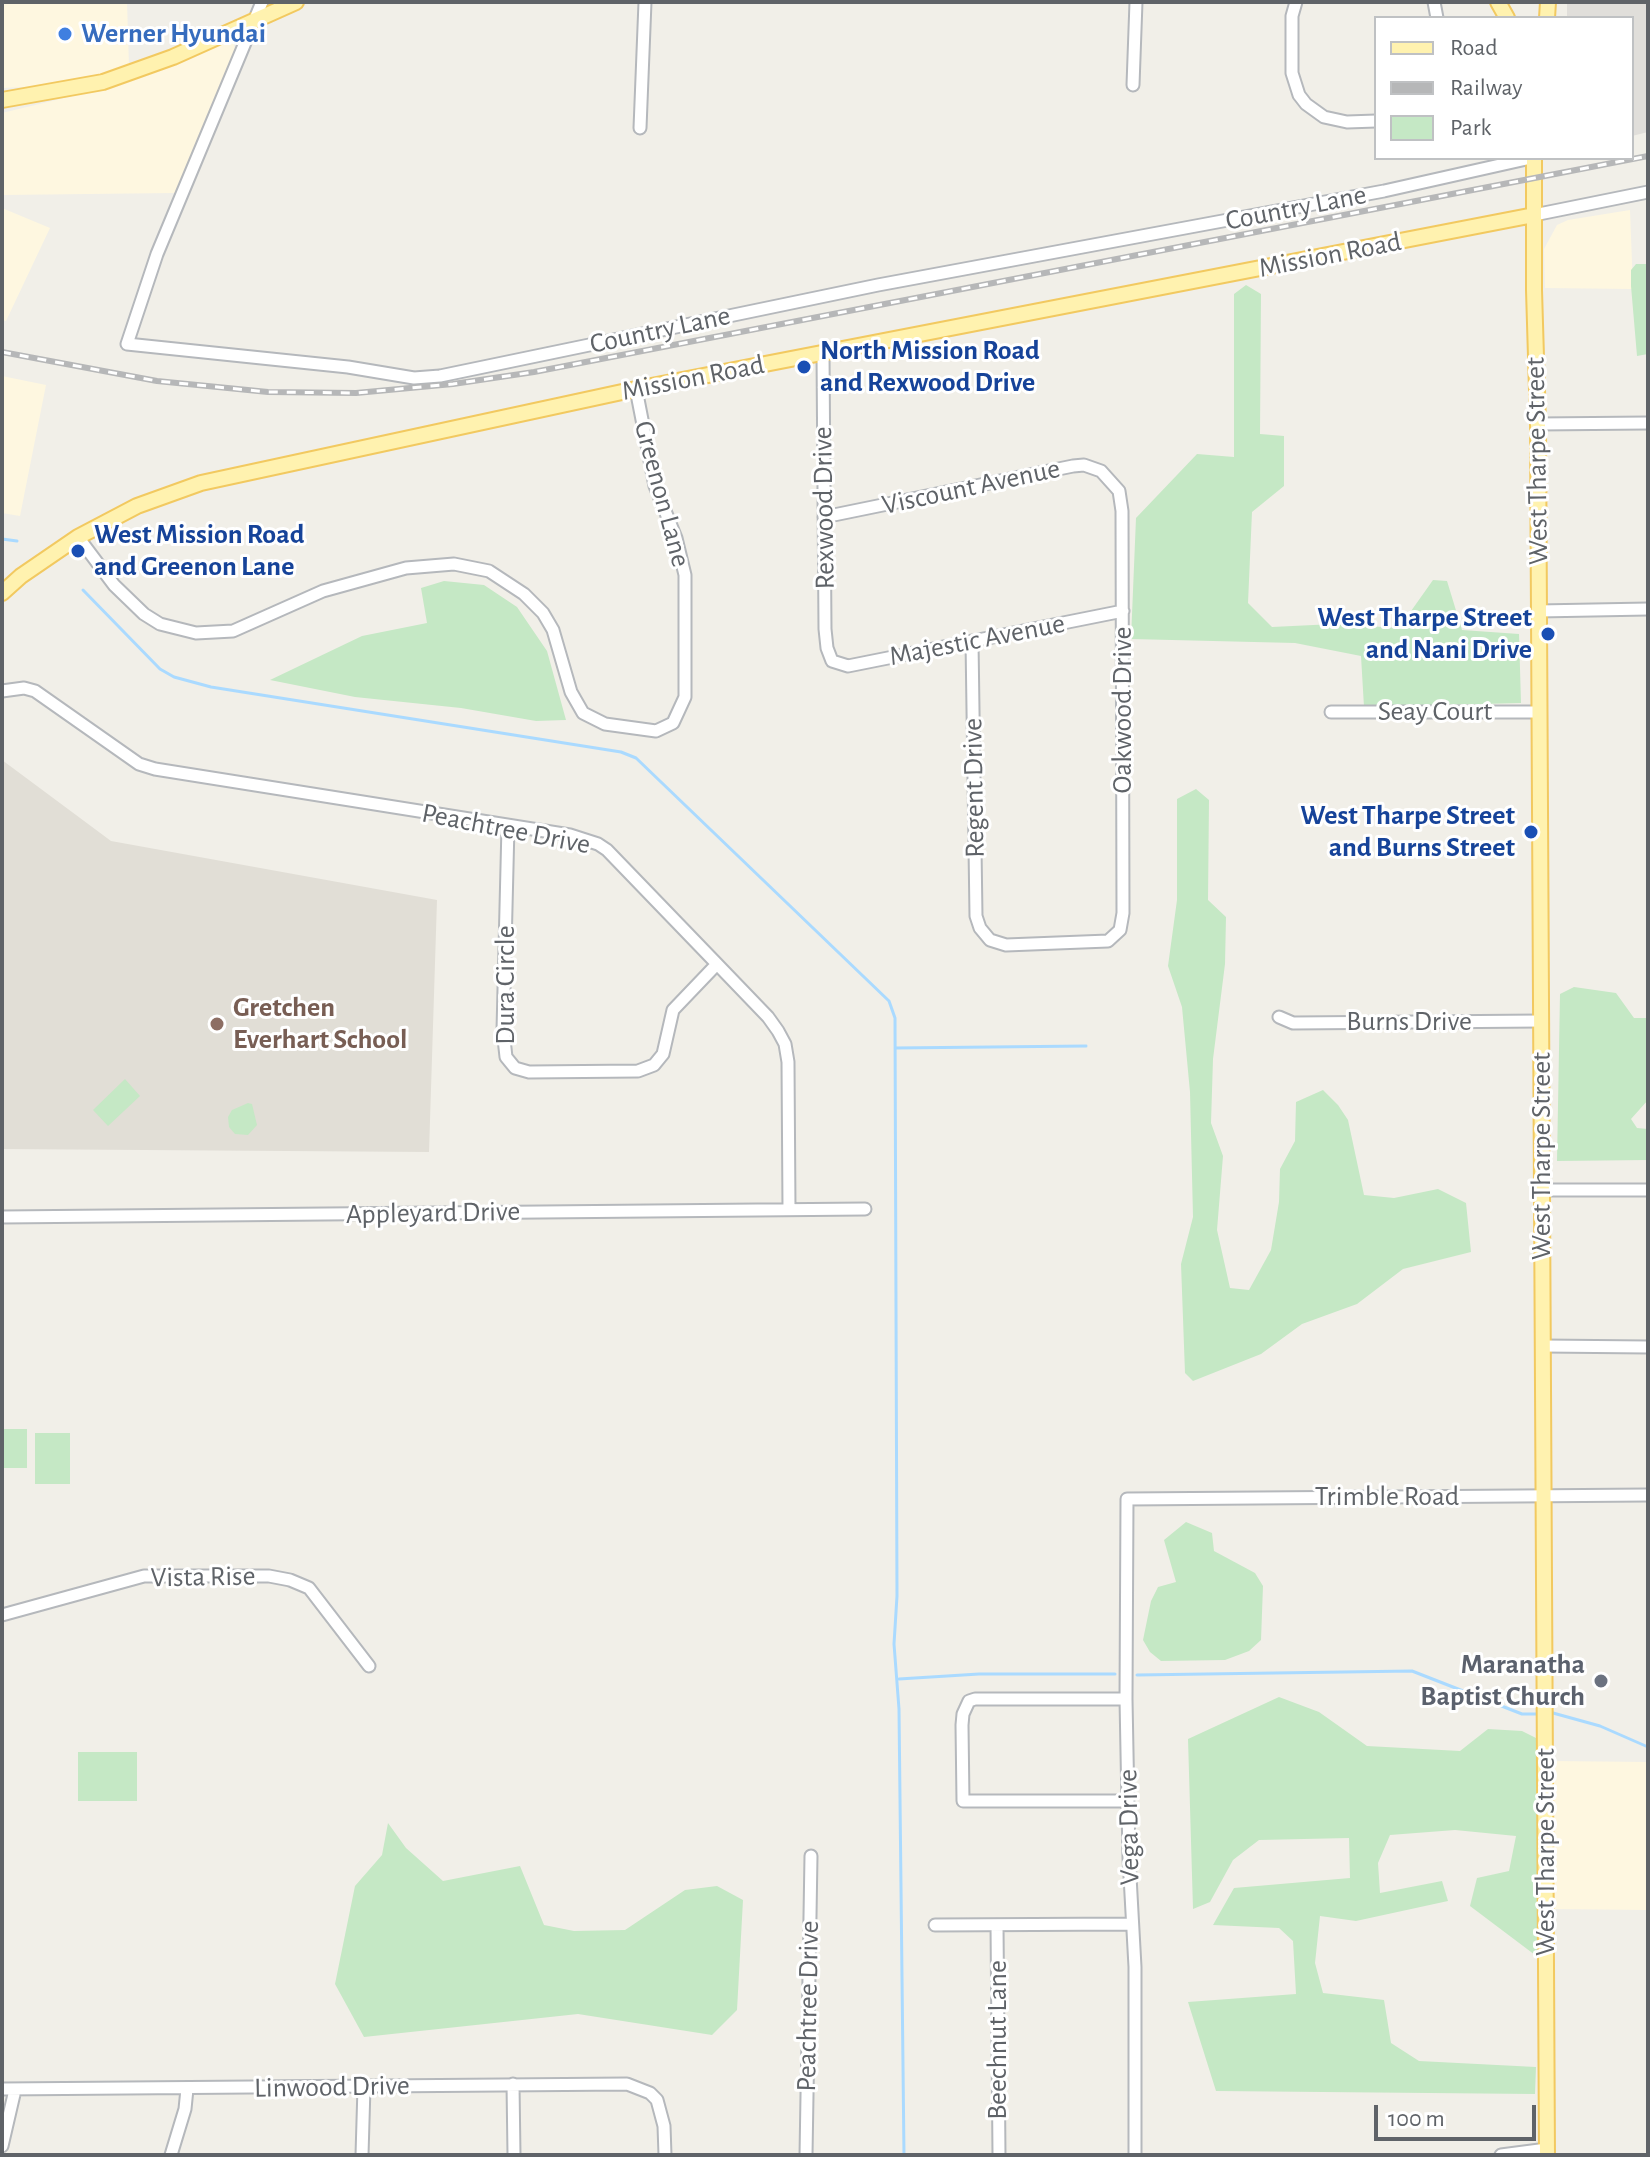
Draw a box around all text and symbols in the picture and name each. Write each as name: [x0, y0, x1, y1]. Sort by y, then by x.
legend: [1374, 16, 1634, 160]
place label: Werner Hyundai: [81, 17, 266, 51]
marker: Werner Hyundai: [56, 25, 74, 43]
text: Road: [1450, 36, 1498, 60]
text: Railway: [1450, 76, 1522, 100]
text: Park: [1450, 116, 1491, 140]
street label: Country Lane: [1223, 178, 1369, 238]
street label: Mission Road: [1256, 225, 1404, 285]
street label: Country Lane: [587, 299, 733, 361]
place label: North Mission Road and Rexwood Drive: [820, 334, 1040, 400]
street label: Mission Road: [619, 348, 767, 408]
street label: West Tharpe Street: [1518, 357, 1556, 565]
marker: North Mission Road and Rexwood Drive: [795, 358, 813, 376]
street label: Greenon Lane: [626, 417, 698, 571]
street label: Rexwood Drive: [806, 426, 842, 590]
street label: Viscount Avenue: [879, 452, 1063, 522]
place label: West Mission Road and Greenon Lane: [94, 518, 304, 584]
marker: West Mission Road and Greenon Lane: [69, 542, 87, 560]
place label: West Tharpe Street and Nani Drive: [1317, 601, 1532, 667]
street label: Majestic Avenue: [886, 607, 1068, 673]
marker: West Tharpe Street and Nani Drive: [1539, 625, 1557, 643]
street label: Oakwood Drive: [1106, 627, 1140, 793]
street label: Seay Court: [1378, 695, 1492, 729]
street label: Regent Drive: [956, 718, 992, 858]
street label: Peachtree Drive: [419, 796, 593, 862]
place label: West Tharpe Street and Burns Street: [1300, 799, 1515, 865]
marker: West Tharpe Street and Burns Street: [1522, 823, 1540, 841]
street label: Dura Circle: [489, 925, 523, 1045]
place label: Gretchen Everhart School: [233, 991, 407, 1057]
street label: Burns Drive: [1346, 1005, 1472, 1039]
marker: Gretchen Everhart School: [208, 1015, 226, 1033]
street label: West Tharpe Street: [1525, 1052, 1559, 1260]
street label: Appleyard Drive: [345, 1195, 521, 1231]
street label: Trimble Road: [1315, 1480, 1459, 1514]
street label: Vista Rise: [150, 1559, 256, 1595]
place label: Maranatha Baptist Church: [1420, 1648, 1585, 1714]
marker: Maranatha Baptist Church: [1592, 1672, 1610, 1690]
street label: West Tharpe Street: [1529, 1748, 1563, 1956]
street label: Vega Drive: [1111, 1769, 1147, 1885]
street label: Peachtree Drive: [790, 1920, 826, 2092]
street label: Beechnut Lane: [981, 1960, 1015, 2120]
street label: Linwood Drive: [254, 2069, 410, 2105]
scale bar: [1378, 2089, 1540, 2139]
text: 100 m: [1388, 2107, 1445, 2131]

